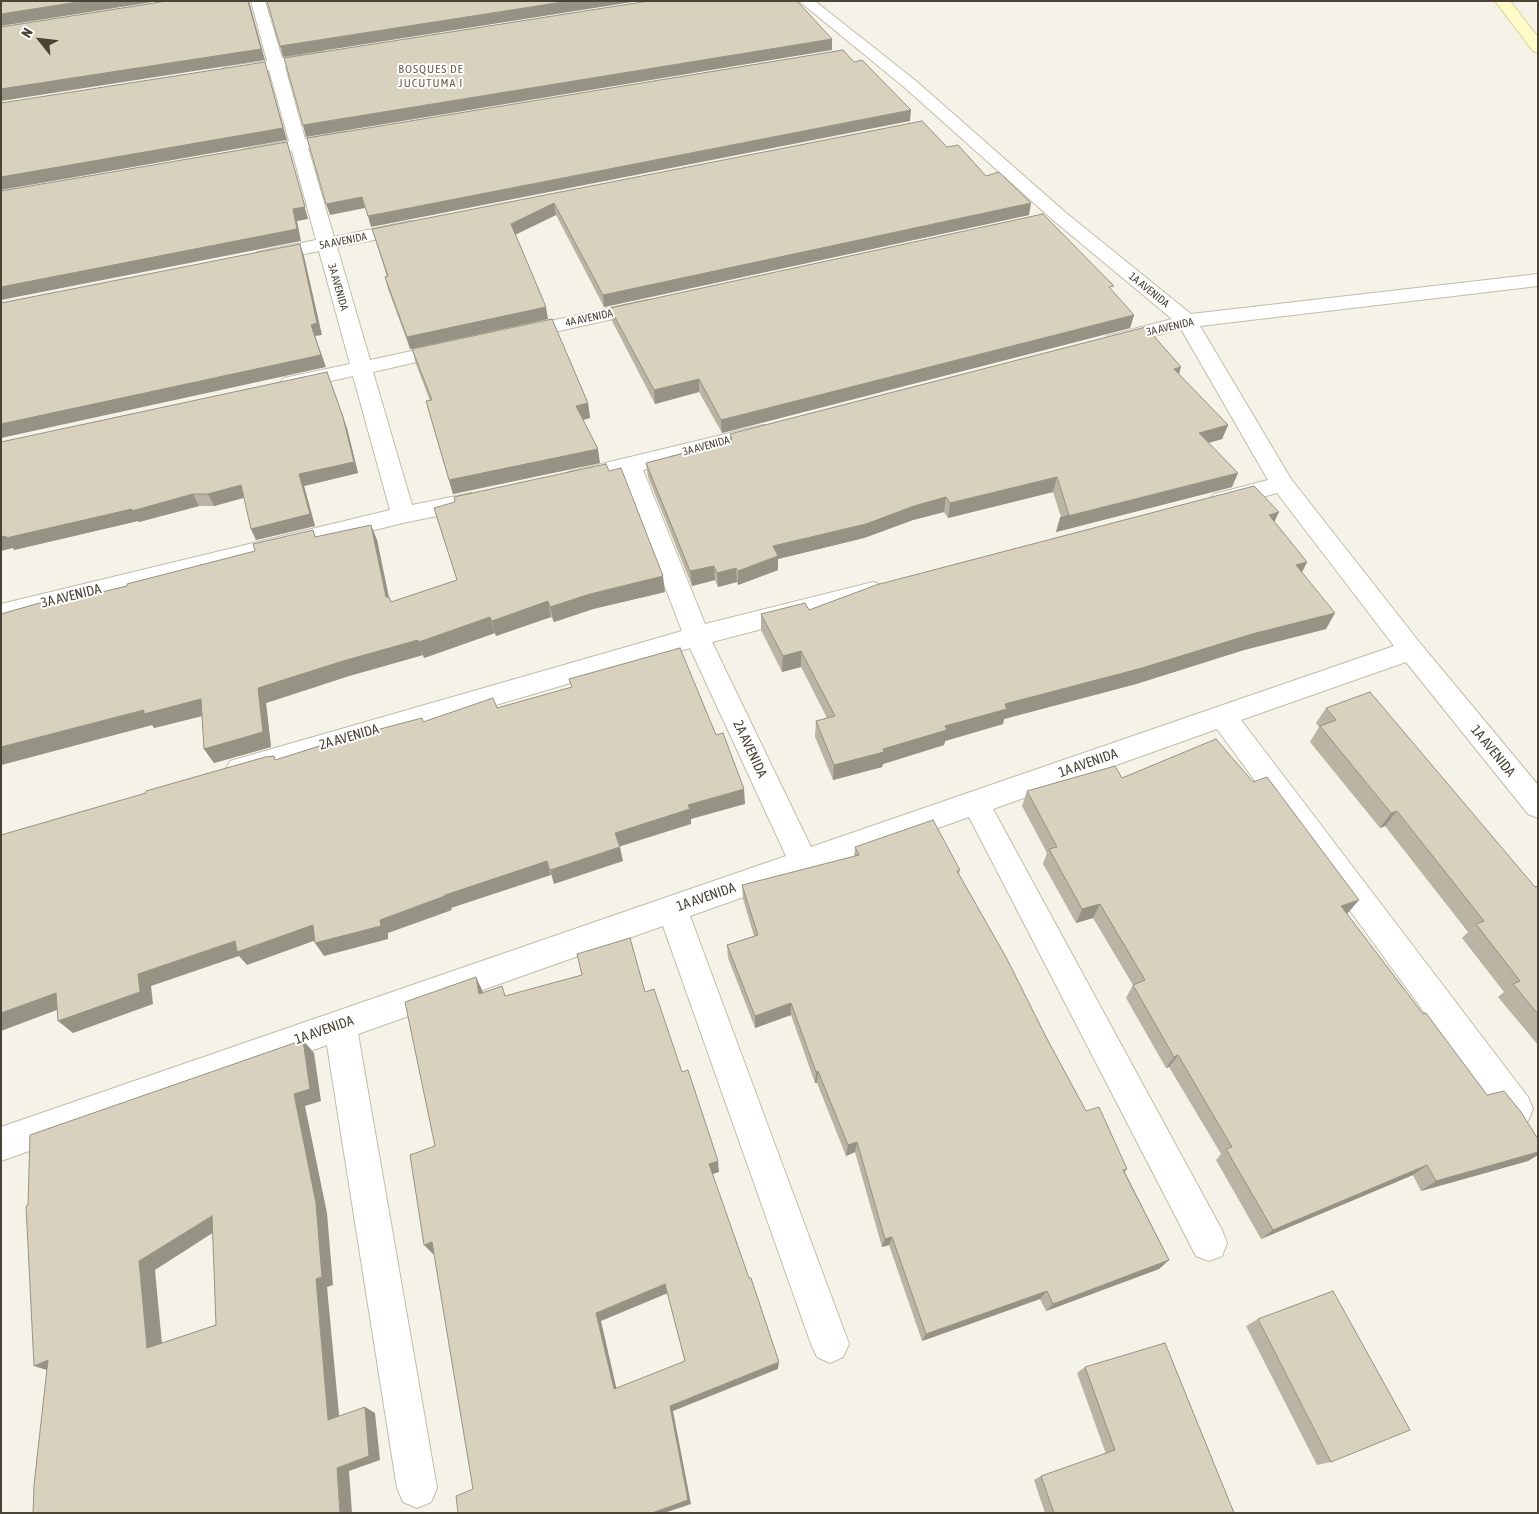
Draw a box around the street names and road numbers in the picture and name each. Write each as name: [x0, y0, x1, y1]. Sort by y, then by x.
street label: 5A AVENIDA: [318, 230, 368, 252]
street label: 3A AVENIDA: [325, 262, 351, 312]
street label: 1A AVENIDA: [1126, 270, 1172, 310]
street label: 4A AVENIDA: [564, 307, 614, 329]
street label: 3A AVENIDA: [1145, 315, 1195, 339]
street label: 3A AVENIDA: [681, 433, 731, 459]
street label: 3A AVENIDA: [39, 580, 103, 612]
street label: 2A AVENIDA: [729, 718, 771, 780]
street label: 2A AVENIDA: [317, 720, 381, 754]
street label: 1A AVENIDA: [1467, 722, 1519, 780]
street label: 1A AVENIDA: [1056, 745, 1120, 781]
street label: 1A AVENIDA: [674, 879, 738, 915]
street label: 1A AVENIDA: [292, 1012, 356, 1048]

